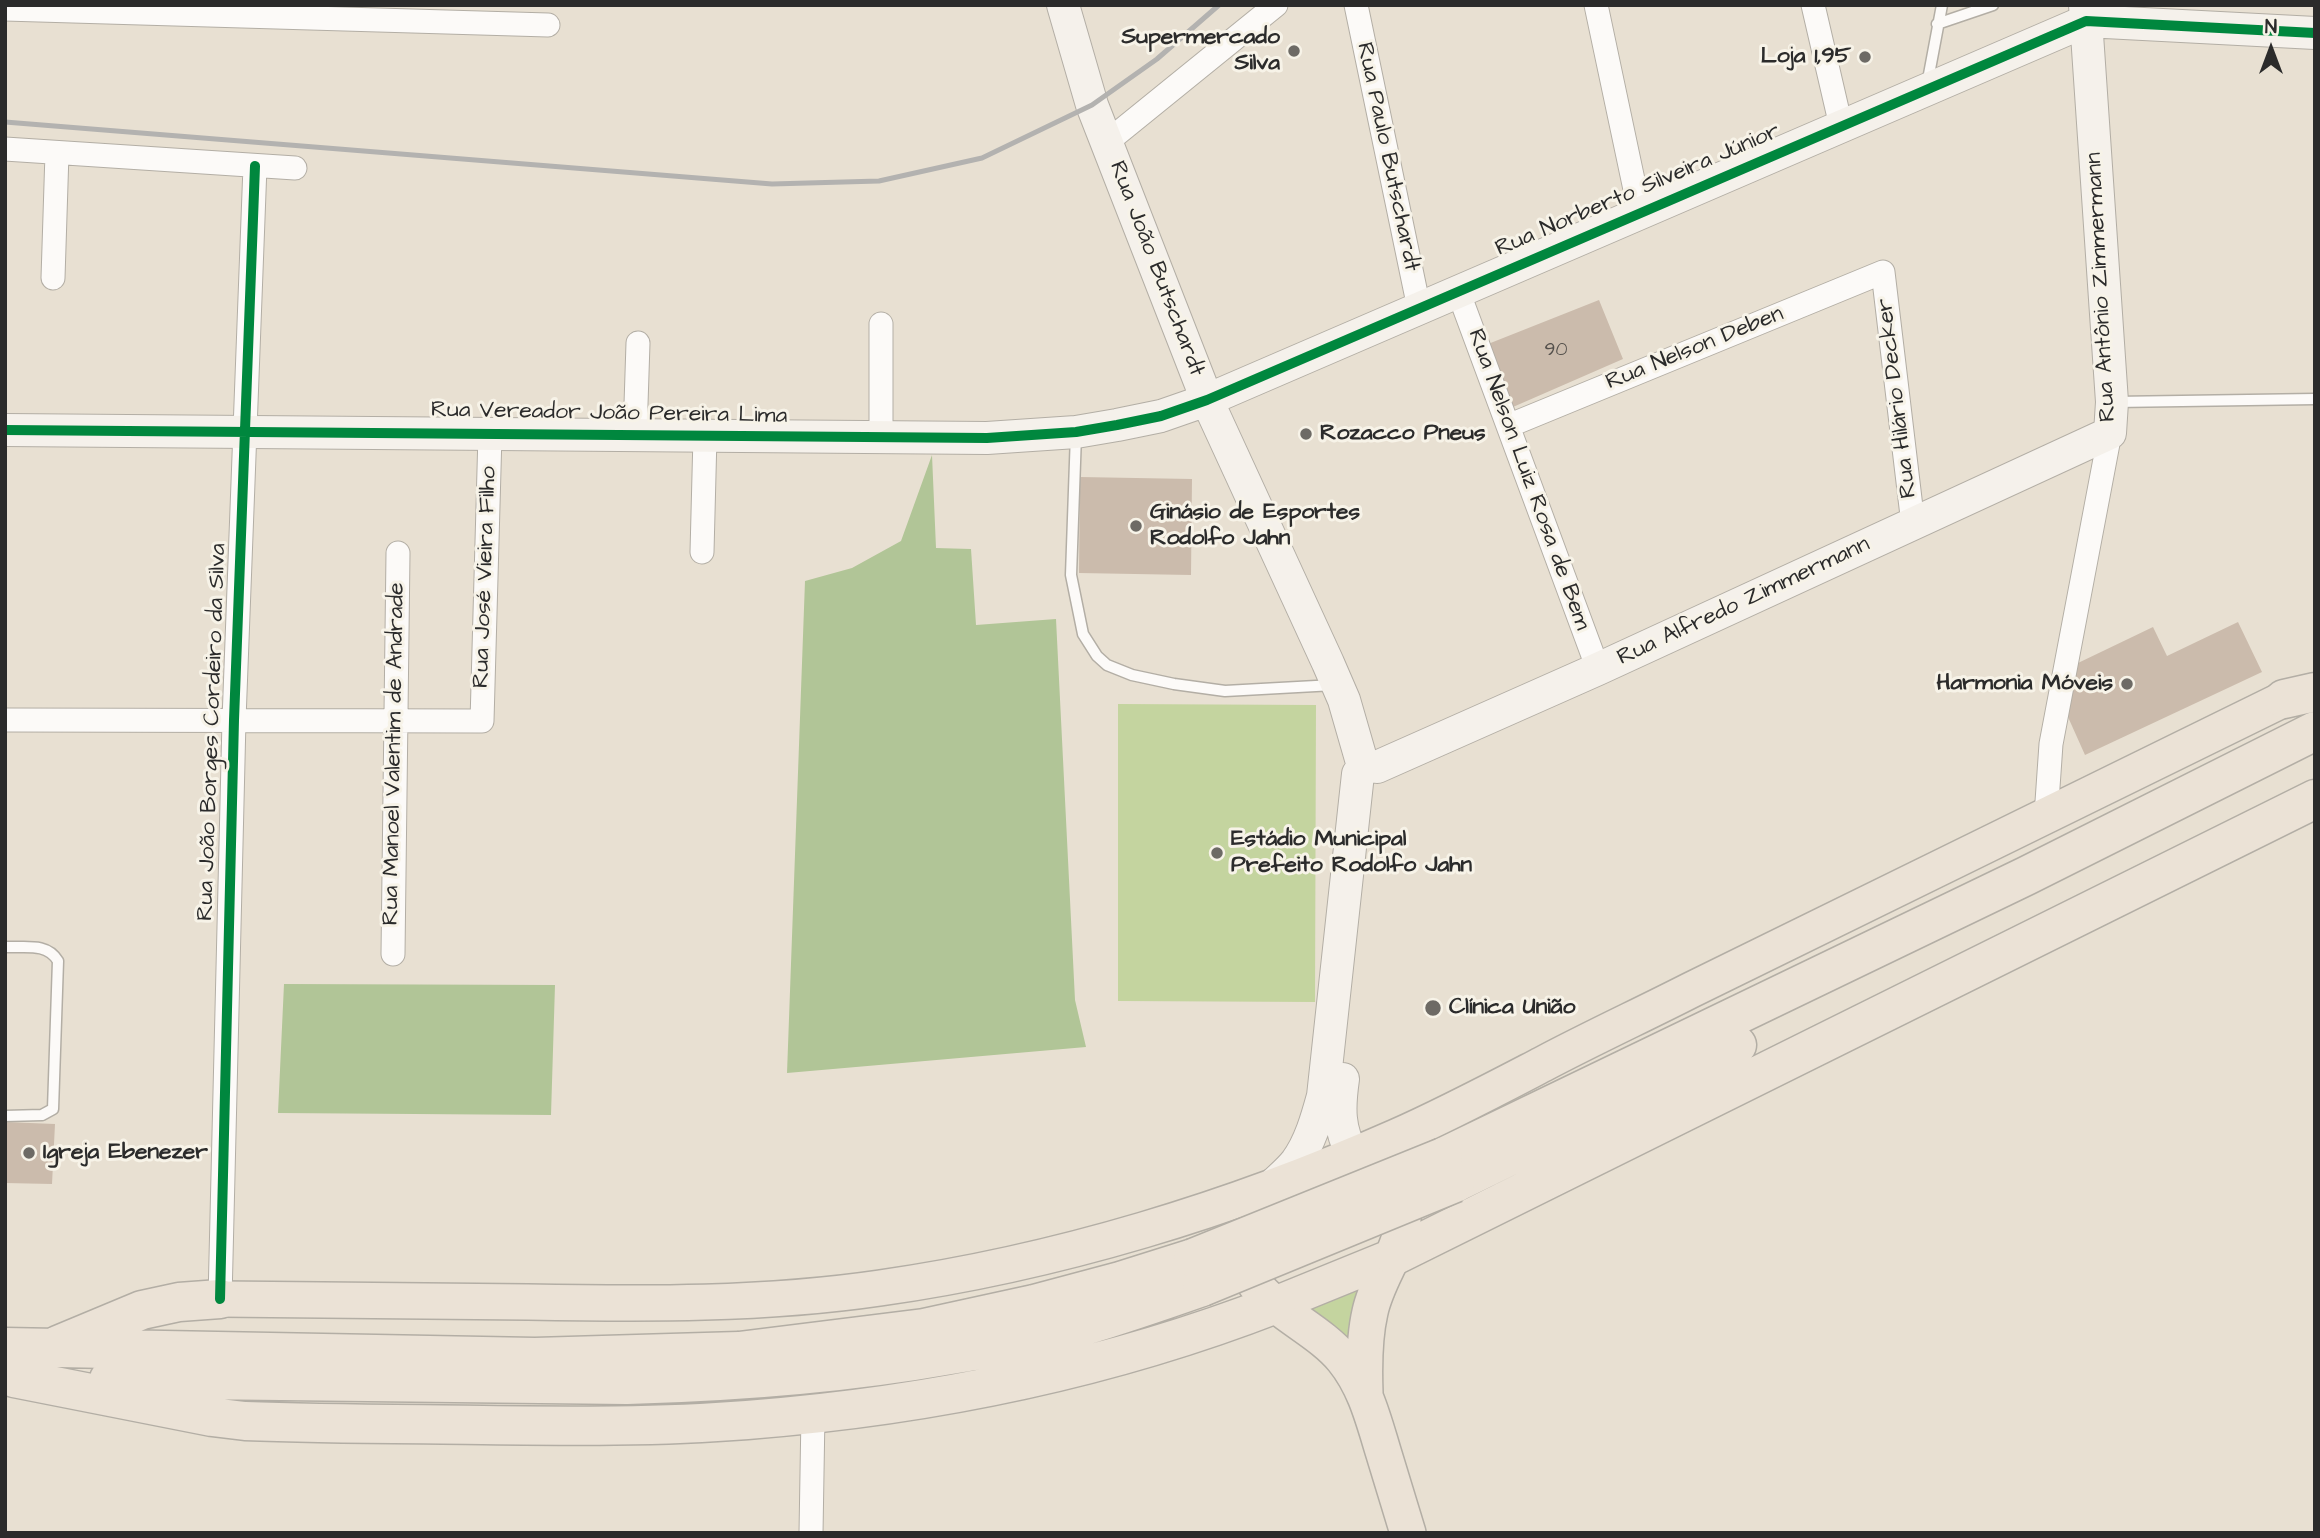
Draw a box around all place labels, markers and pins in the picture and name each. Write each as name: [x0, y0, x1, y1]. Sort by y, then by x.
place label: Supermercado Silva: [1122, 24, 1280, 78]
marker: Supermercado Silva: [1286, 43, 1302, 59]
place label: Loja 1,95: [1761, 43, 1851, 71]
marker: Loja 1,95: [1857, 49, 1873, 65]
place label: Rozacco Pneus: [1320, 420, 1486, 448]
marker: Rozacco Pneus: [1298, 426, 1314, 442]
place label: Ginásio de Esportes Rodolfo Jahn: [1150, 499, 1360, 553]
marker: Ginásio de Esportes Rodolfo Jahn: [1128, 518, 1144, 534]
place label: Harmonia Móveis: [1937, 670, 2113, 698]
marker: Harmonia Móveis: [2119, 676, 2135, 692]
place label: Estádio Municipal Prefeito Rodolfo Jahn: [1231, 826, 1472, 880]
marker: Estádio Municipal Prefeito Rodolfo Jahn: [1209, 845, 1225, 861]
place label: Clínica União: [1449, 994, 1575, 1022]
marker: Clínica União: [1423, 998, 1443, 1018]
place label: Igreja Ebenezer: [43, 1139, 208, 1167]
marker: Igreja Ebenezer: [21, 1145, 37, 1161]

